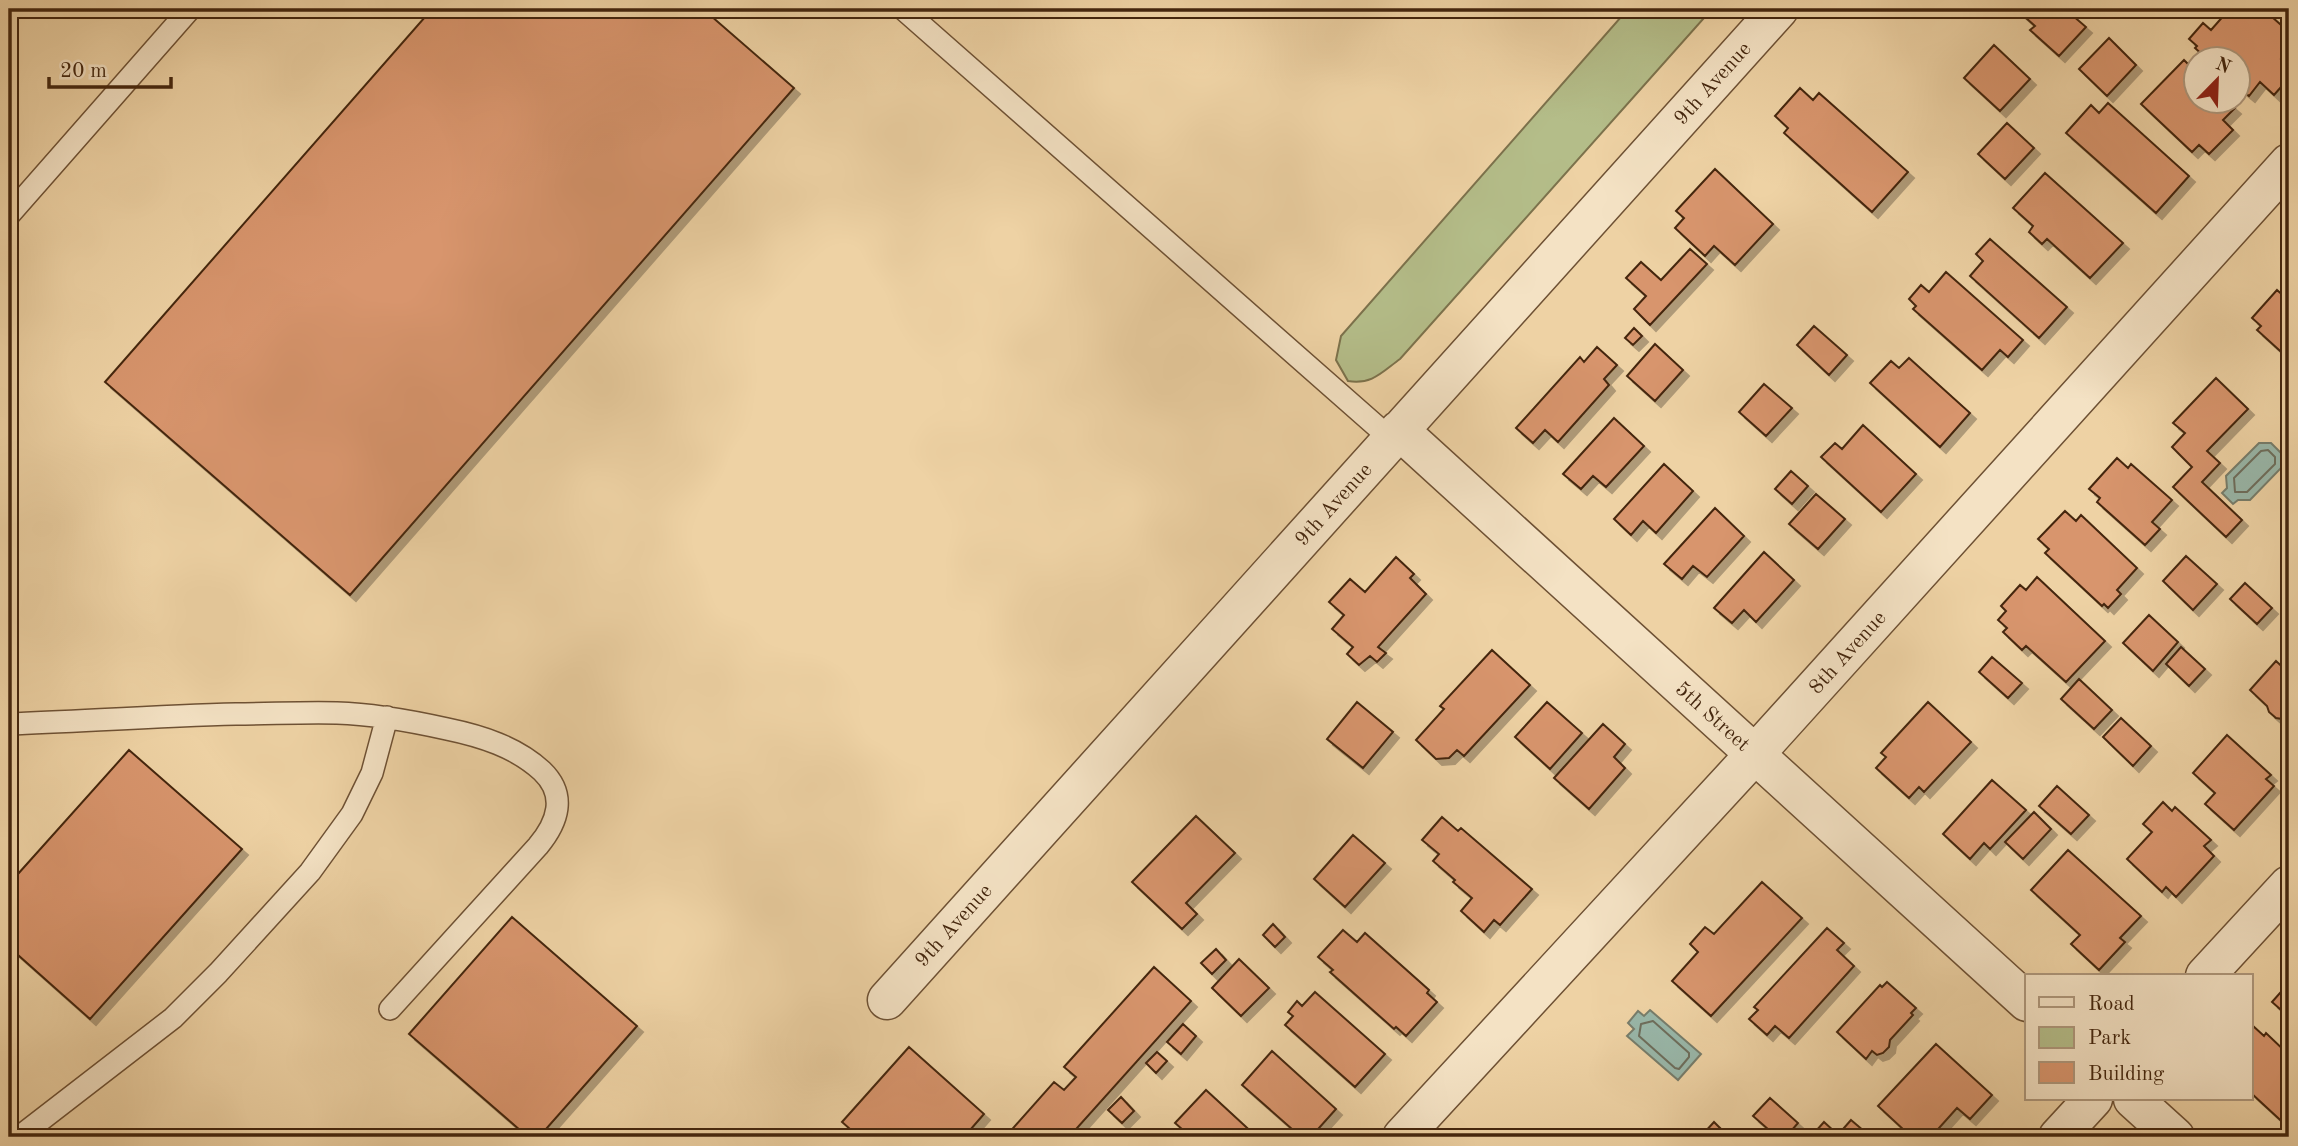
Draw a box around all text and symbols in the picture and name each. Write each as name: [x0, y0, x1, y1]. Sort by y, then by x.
street label: 9th Avenue: [1671, 39, 1756, 129]
scale bar: [49, 46, 172, 90]
north arrow: [2182, 46, 2252, 116]
text: N: [2212, 55, 2233, 78]
text: 20 m: [60, 61, 107, 82]
street label: 9th Avenue: [1292, 460, 1377, 550]
street label: 8th Avenue: [1806, 608, 1891, 698]
street label: 5th Street: [1671, 678, 1753, 756]
street label: 9th Avenue: [912, 881, 997, 971]
legend: [2025, 974, 2252, 1100]
text: Road: [2088, 994, 2135, 1015]
text: Park: [2088, 1028, 2131, 1049]
text: Building: [2088, 1064, 2165, 1085]

